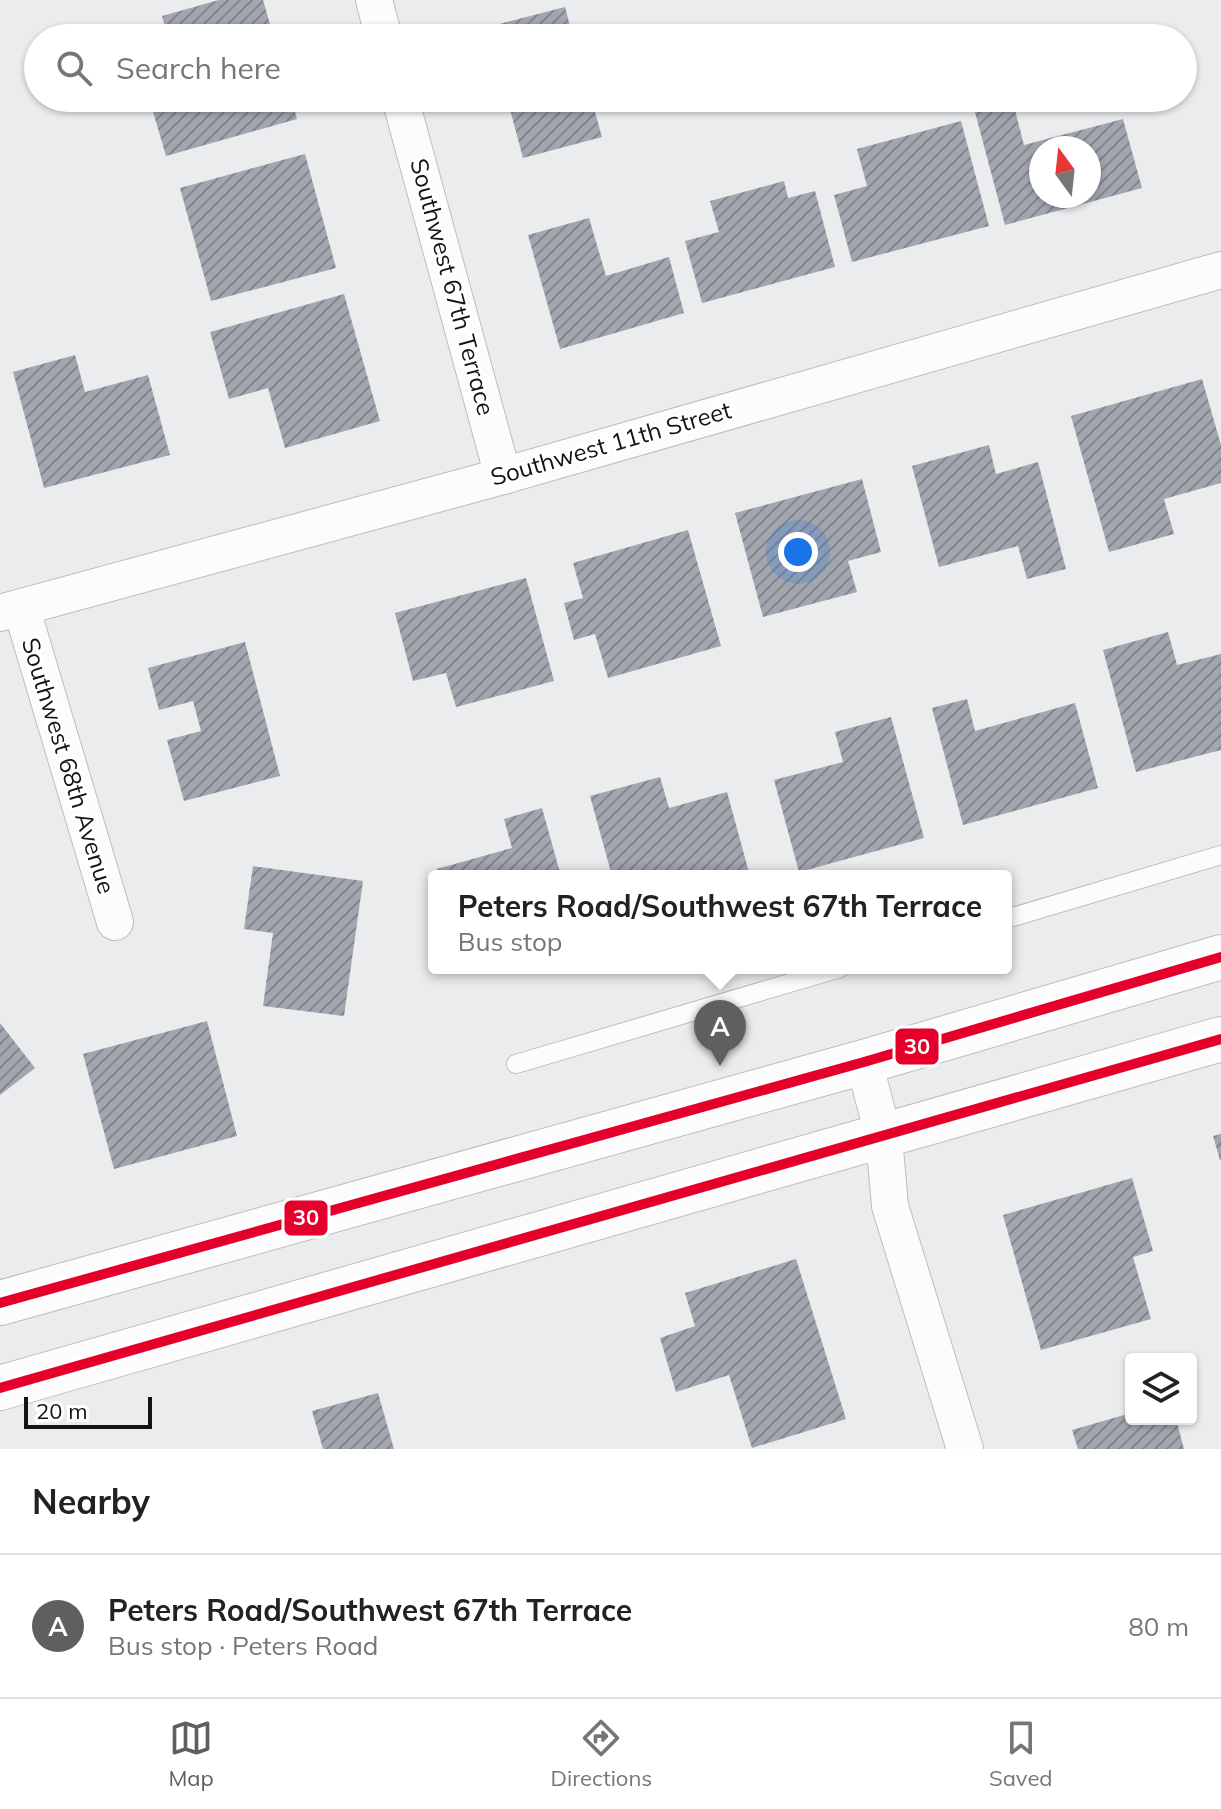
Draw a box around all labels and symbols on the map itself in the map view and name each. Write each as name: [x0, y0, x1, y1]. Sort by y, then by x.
north arrow: [1029, 136, 1101, 208]
street label: Southwest 67th Terrace: [404, 155, 502, 418]
street label: Southwest 11th Street: [487, 394, 735, 492]
your location: [778, 532, 818, 572]
street label: Southwest 68th Avenue: [16, 634, 122, 897]
pin: A: [694, 1000, 746, 1066]
line badge: 30: [894, 1027, 940, 1066]
text: 30: [904, 1032, 930, 1060]
line badge: 30: [283, 1199, 329, 1237]
text: 30: [293, 1203, 319, 1231]
scale bar: [24, 1393, 152, 1429]

